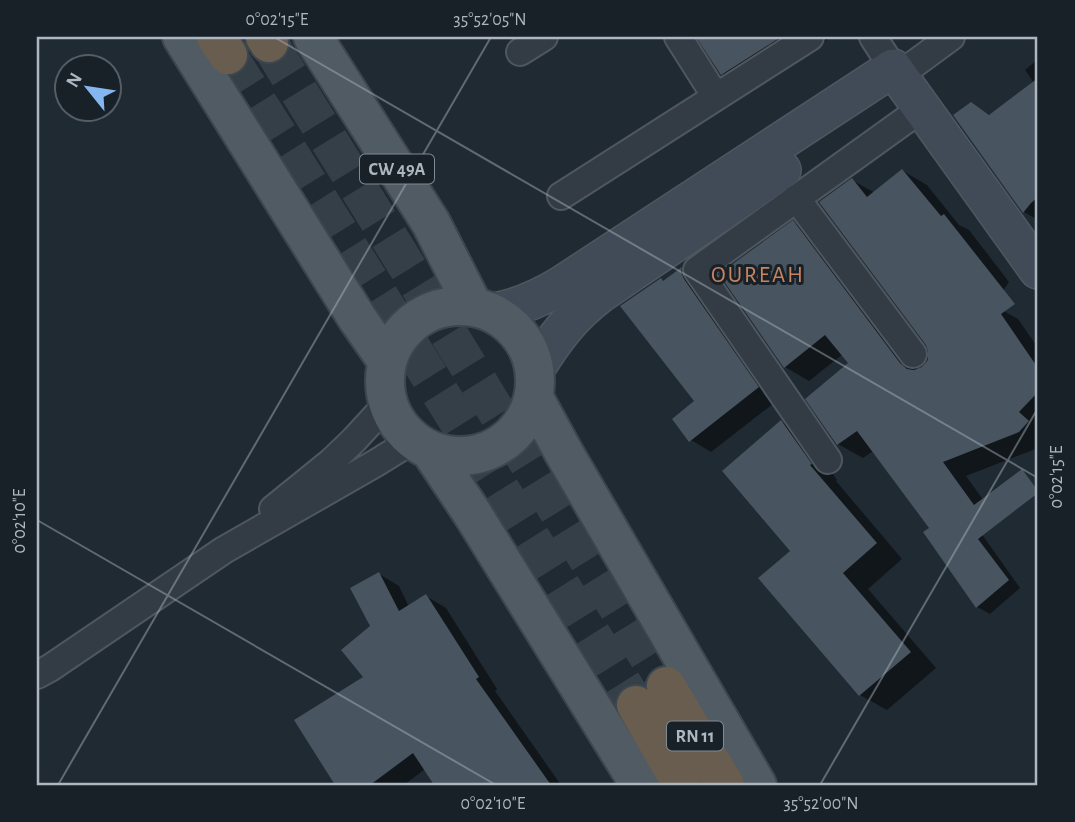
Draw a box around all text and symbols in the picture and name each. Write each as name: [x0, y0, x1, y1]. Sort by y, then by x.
text: 0°02'15"E: [246, 11, 309, 29]
text: 35°52'05"N: [453, 11, 527, 29]
north arrow: [52, 52, 122, 122]
text: N: [63, 70, 86, 91]
road number: CW 49A: [360, 154, 434, 184]
district label: OUREAH: [711, 264, 805, 287]
text: 0°02'15"E: [1048, 445, 1066, 508]
text: 0°02'10"E: [11, 488, 29, 553]
road number: RN 11: [667, 722, 723, 750]
text: 0°02'10"E: [461, 795, 526, 813]
text: 35°52'00"N: [783, 795, 859, 813]

